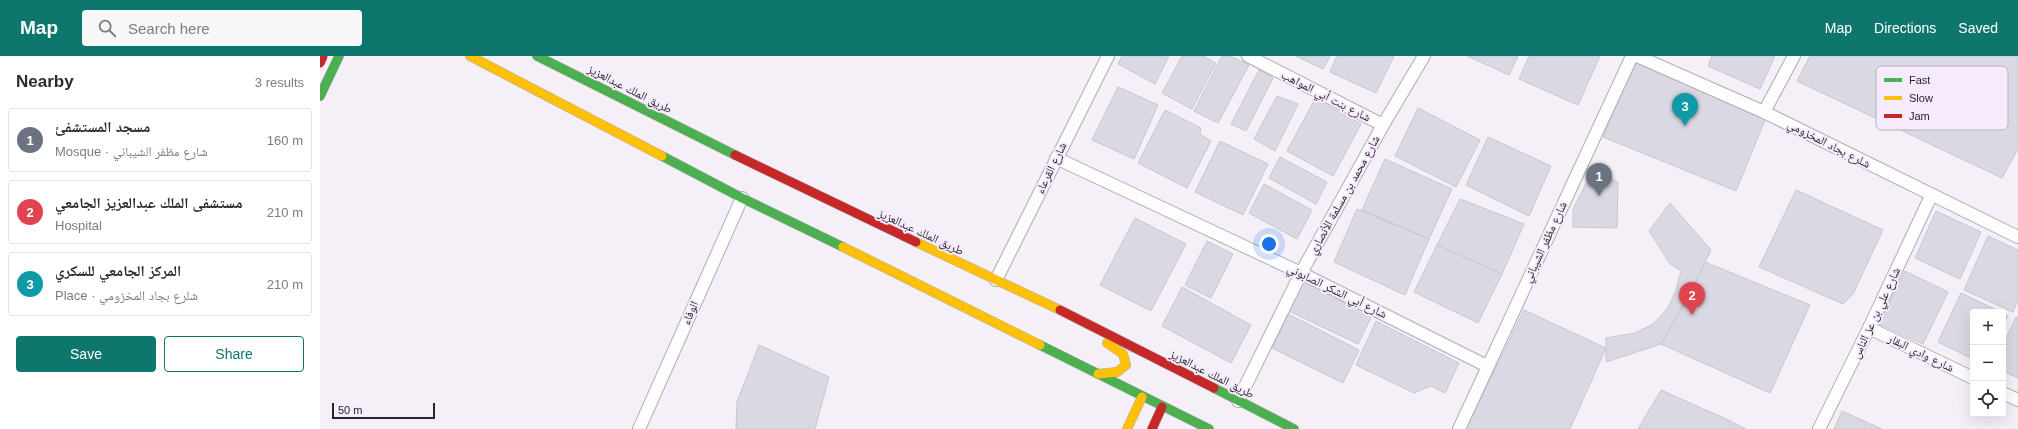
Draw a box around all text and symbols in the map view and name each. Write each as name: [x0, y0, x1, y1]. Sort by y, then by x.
search box: [82, 10, 362, 46]
text: Map: [20, 17, 58, 38]
icon: search: [96, 17, 118, 39]
text: Search here: [128, 20, 210, 37]
text: Map: [1825, 20, 1852, 36]
text: Directions: [1874, 20, 1936, 36]
text: Saved: [1958, 20, 1998, 36]
street label: طريق الملك عبدالعزيز: [584, 61, 675, 117]
legend: [1876, 66, 2008, 130]
street label: شارع بنت أبي المواهب: [1278, 67, 1373, 127]
text: Nearby: [16, 72, 74, 91]
text: Fast: [1909, 74, 1930, 86]
text: 3 results: [255, 75, 304, 90]
text: Slow: [1909, 92, 1933, 104]
pin: 3: [1672, 93, 1698, 126]
text: Jam: [1909, 110, 1930, 122]
street label: شلرع بجاد المخزومي: [1784, 117, 1873, 174]
text: مسجد المستشفئ: [55, 118, 150, 135]
text: 1: [26, 133, 34, 148]
text: 160 m: [267, 133, 303, 148]
street label: شارع محمد بن مسلمة الأنصاري: [1305, 133, 1385, 259]
street label: شارع القرعاء: [1033, 140, 1070, 196]
text: Mosque · شارع مظفر الشيباني: [55, 144, 208, 159]
pin: 1: [1586, 163, 1612, 196]
text: مستشفى الملك عبدالعزيز الجامعي: [55, 194, 243, 211]
street label: شارع مظفر الشيباني: [1520, 199, 1573, 286]
text: 2: [26, 205, 34, 220]
text: 210 m: [267, 205, 303, 220]
street label: طريق الملك عبدالعزيز: [875, 206, 966, 258]
text: Hospital: [55, 218, 102, 233]
your location: [1259, 234, 1279, 254]
street label: شارع أبي الشكر الصابوني: [1284, 261, 1389, 324]
text: المركز الجامعي للسكري: [55, 262, 181, 279]
street label: شارع علي بن عز الناس: [1849, 265, 1906, 362]
text: 3: [26, 277, 34, 292]
text: 210 m: [267, 277, 303, 292]
pin: 2: [1679, 282, 1705, 315]
text: Place · شلرع بجاد المخزومي: [55, 288, 198, 303]
street label: الوفاء: [679, 299, 701, 327]
map controls: [1970, 309, 2006, 417]
button: +: [1970, 309, 2006, 345]
street label: شارع وادي البقار: [1884, 331, 1956, 378]
button: Save: [16, 336, 156, 372]
button: Share: [164, 336, 304, 372]
button: −: [1970, 345, 2006, 381]
street label: طريق الملك عبدالعزيز: [1166, 346, 1257, 402]
button: locate: [1970, 381, 2006, 417]
scale bar: [332, 401, 435, 420]
text: 50 m: [338, 404, 362, 416]

